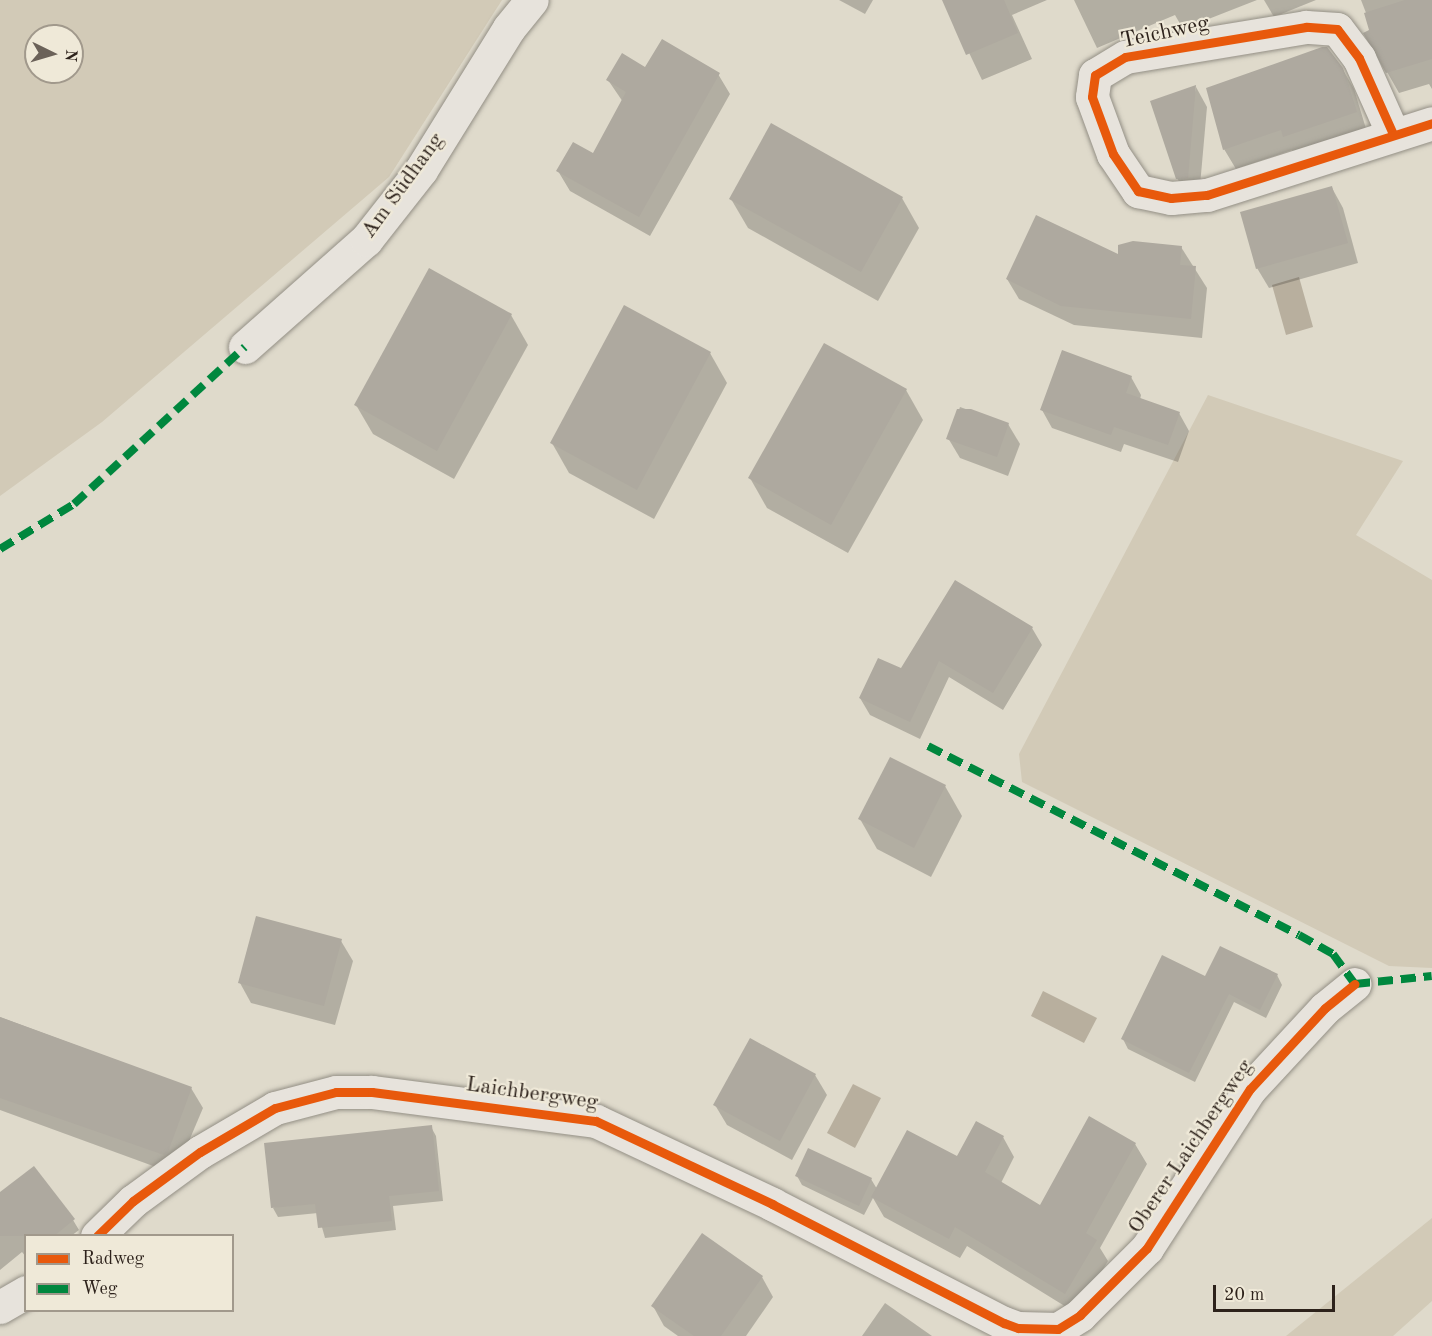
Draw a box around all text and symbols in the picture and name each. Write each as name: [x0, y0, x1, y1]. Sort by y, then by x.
street label: Teichweg: [1118, 11, 1212, 55]
north arrow: [24, 24, 84, 84]
text: N: [61, 49, 78, 62]
street label: Am Südhang: [356, 128, 450, 244]
street label: Oberer Laichbergweg: [1123, 1055, 1259, 1239]
street label: Laichbergweg: [464, 1072, 600, 1116]
legend: [24, 1234, 234, 1312]
text: Radweg: [82, 1250, 144, 1268]
scale bar: [1216, 1273, 1338, 1311]
text: Weg: [82, 1280, 118, 1298]
text: 20 m: [1224, 1286, 1264, 1304]

